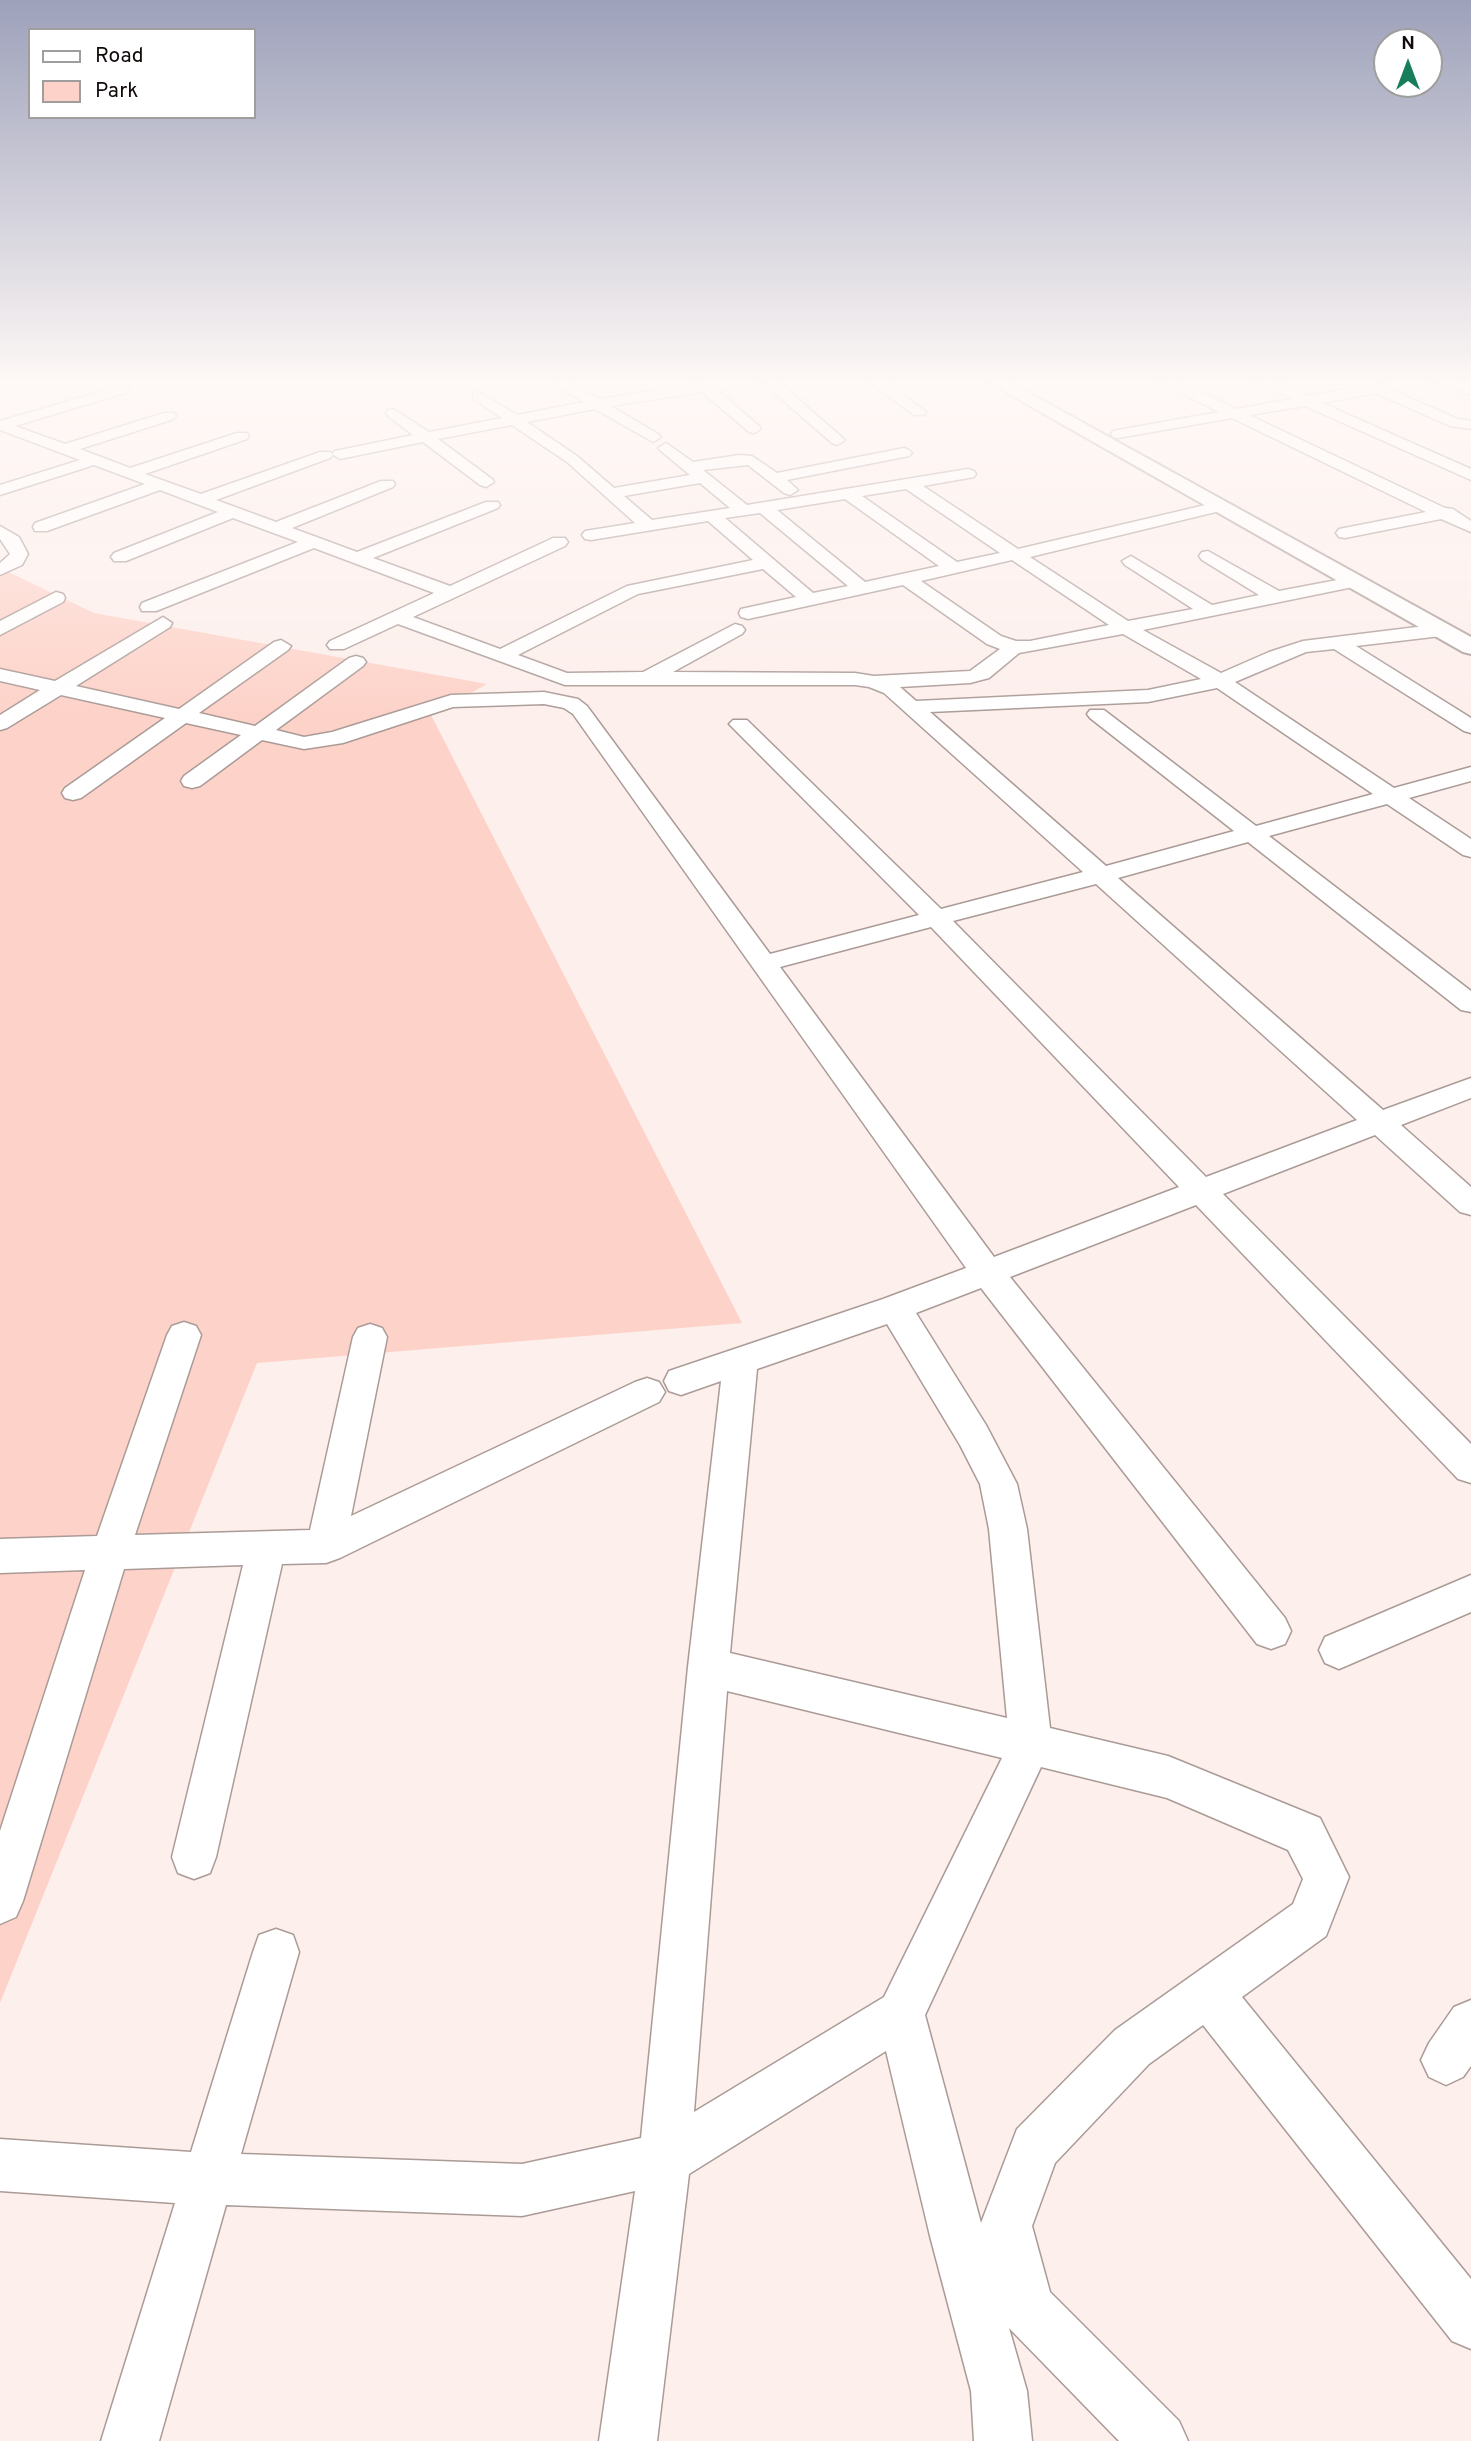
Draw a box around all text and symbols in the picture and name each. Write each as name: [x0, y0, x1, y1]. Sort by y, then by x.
legend: [28, 28, 256, 119]
north arrow: [1373, 28, 1443, 98]
text: N: [1401, 32, 1415, 56]
text: Road: [95, 43, 144, 70]
text: Park: [95, 78, 138, 105]

